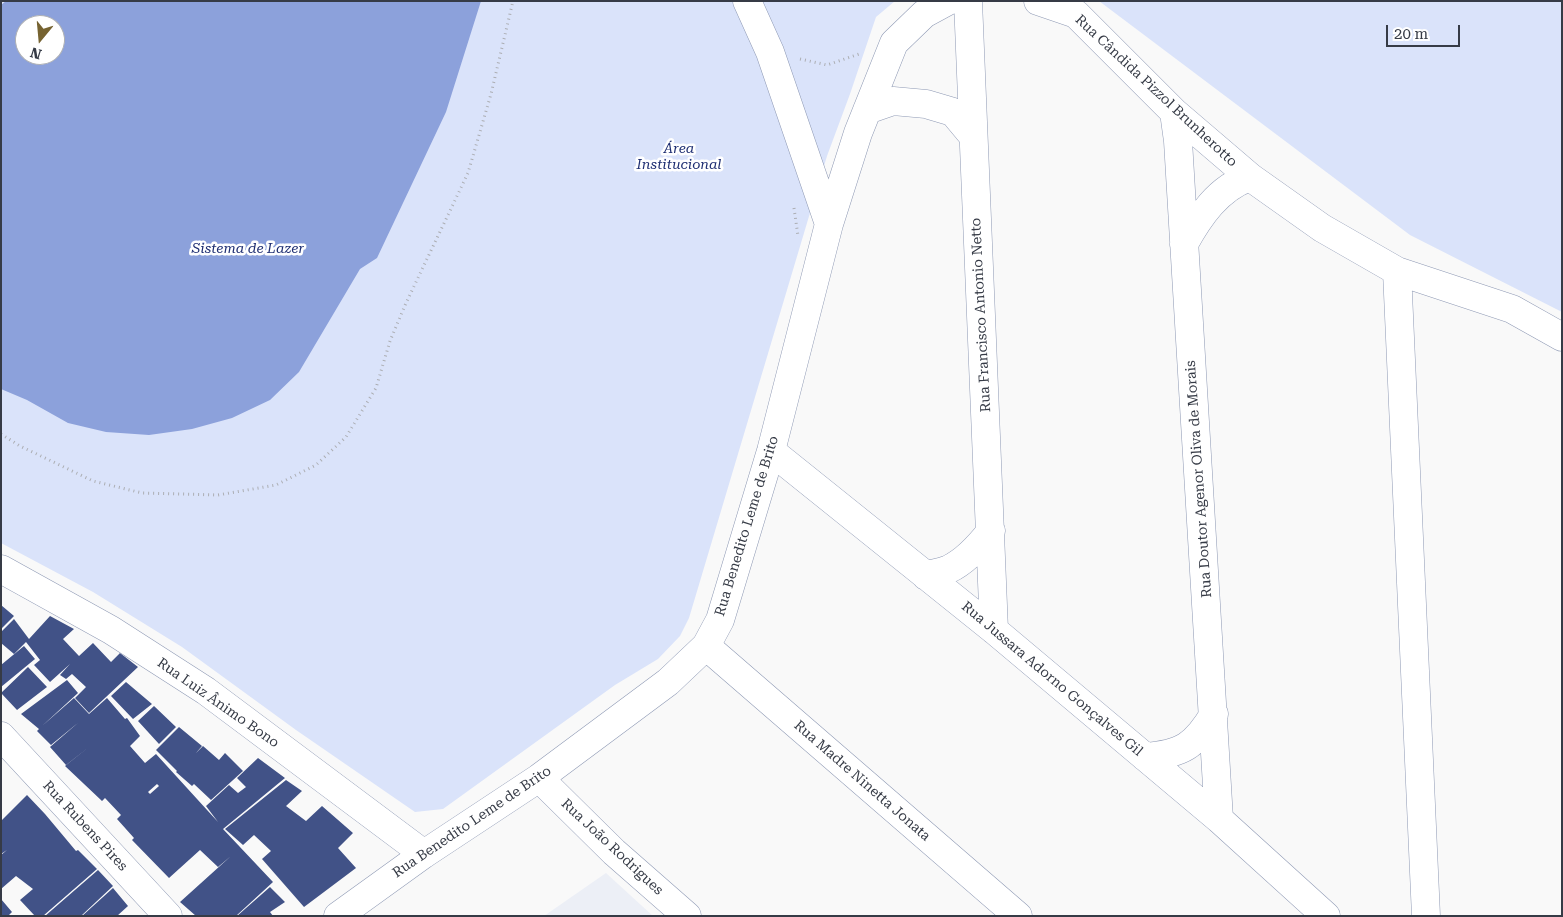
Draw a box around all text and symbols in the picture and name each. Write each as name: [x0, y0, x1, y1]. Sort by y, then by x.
street label: Rua Cândida Pizzol Brunherotto: [1072, 11, 1240, 171]
north arrow: [15, 15, 65, 65]
scale bar: [1388, 15, 1462, 47]
text: 20 m: [1394, 25, 1428, 43]
text: N: [28, 44, 43, 63]
park label: Área Institucional: [636, 141, 722, 174]
street label: Rua Francisco Antonio Netto: [968, 217, 994, 413]
park label: Sistema de Lazer: [192, 241, 304, 257]
street label: Rua Doutor Agenor Oliva de Morais: [1182, 360, 1216, 598]
street label: Rua Benedito Leme de Brito: [712, 434, 782, 618]
street label: Rua Jussara Adorno Gonçalves Gil: [958, 598, 1146, 760]
street label: Rua Luiz Ânimo Bono: [154, 654, 282, 752]
street label: Rua Madre Ninetta Jonata: [790, 717, 934, 845]
street label: Rua Benedito Leme de Brito: [389, 763, 555, 881]
street label: Rua Rubens Pires: [39, 778, 131, 874]
street label: Rua João Rodrigues: [557, 795, 667, 899]

